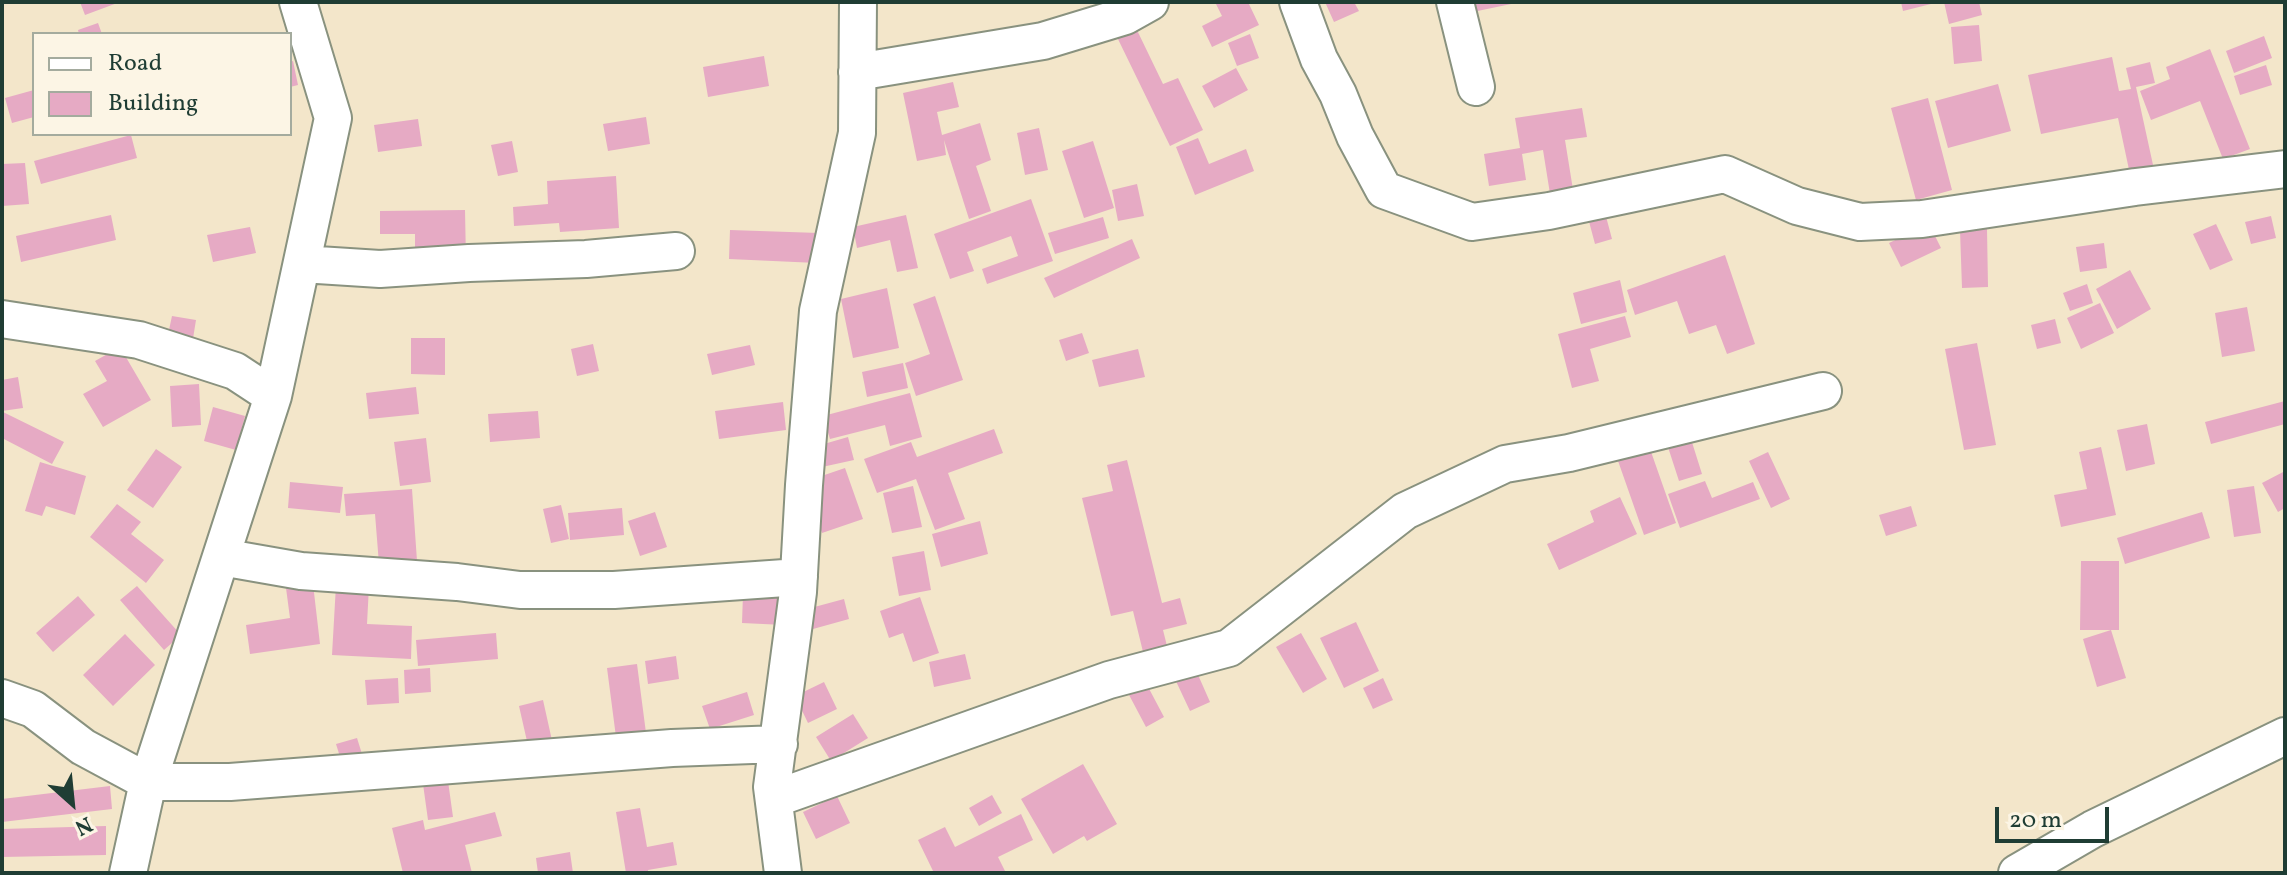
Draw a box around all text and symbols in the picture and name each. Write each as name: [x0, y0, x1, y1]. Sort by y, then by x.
legend: [32, 32, 292, 136]
text: Road: [108, 47, 162, 81]
text: Building: [108, 87, 198, 121]
north arrow: [32, 763, 112, 843]
scale bar: [1999, 791, 2113, 841]
text: 20 m: [2009, 804, 2062, 838]
text: N: [69, 807, 97, 842]

